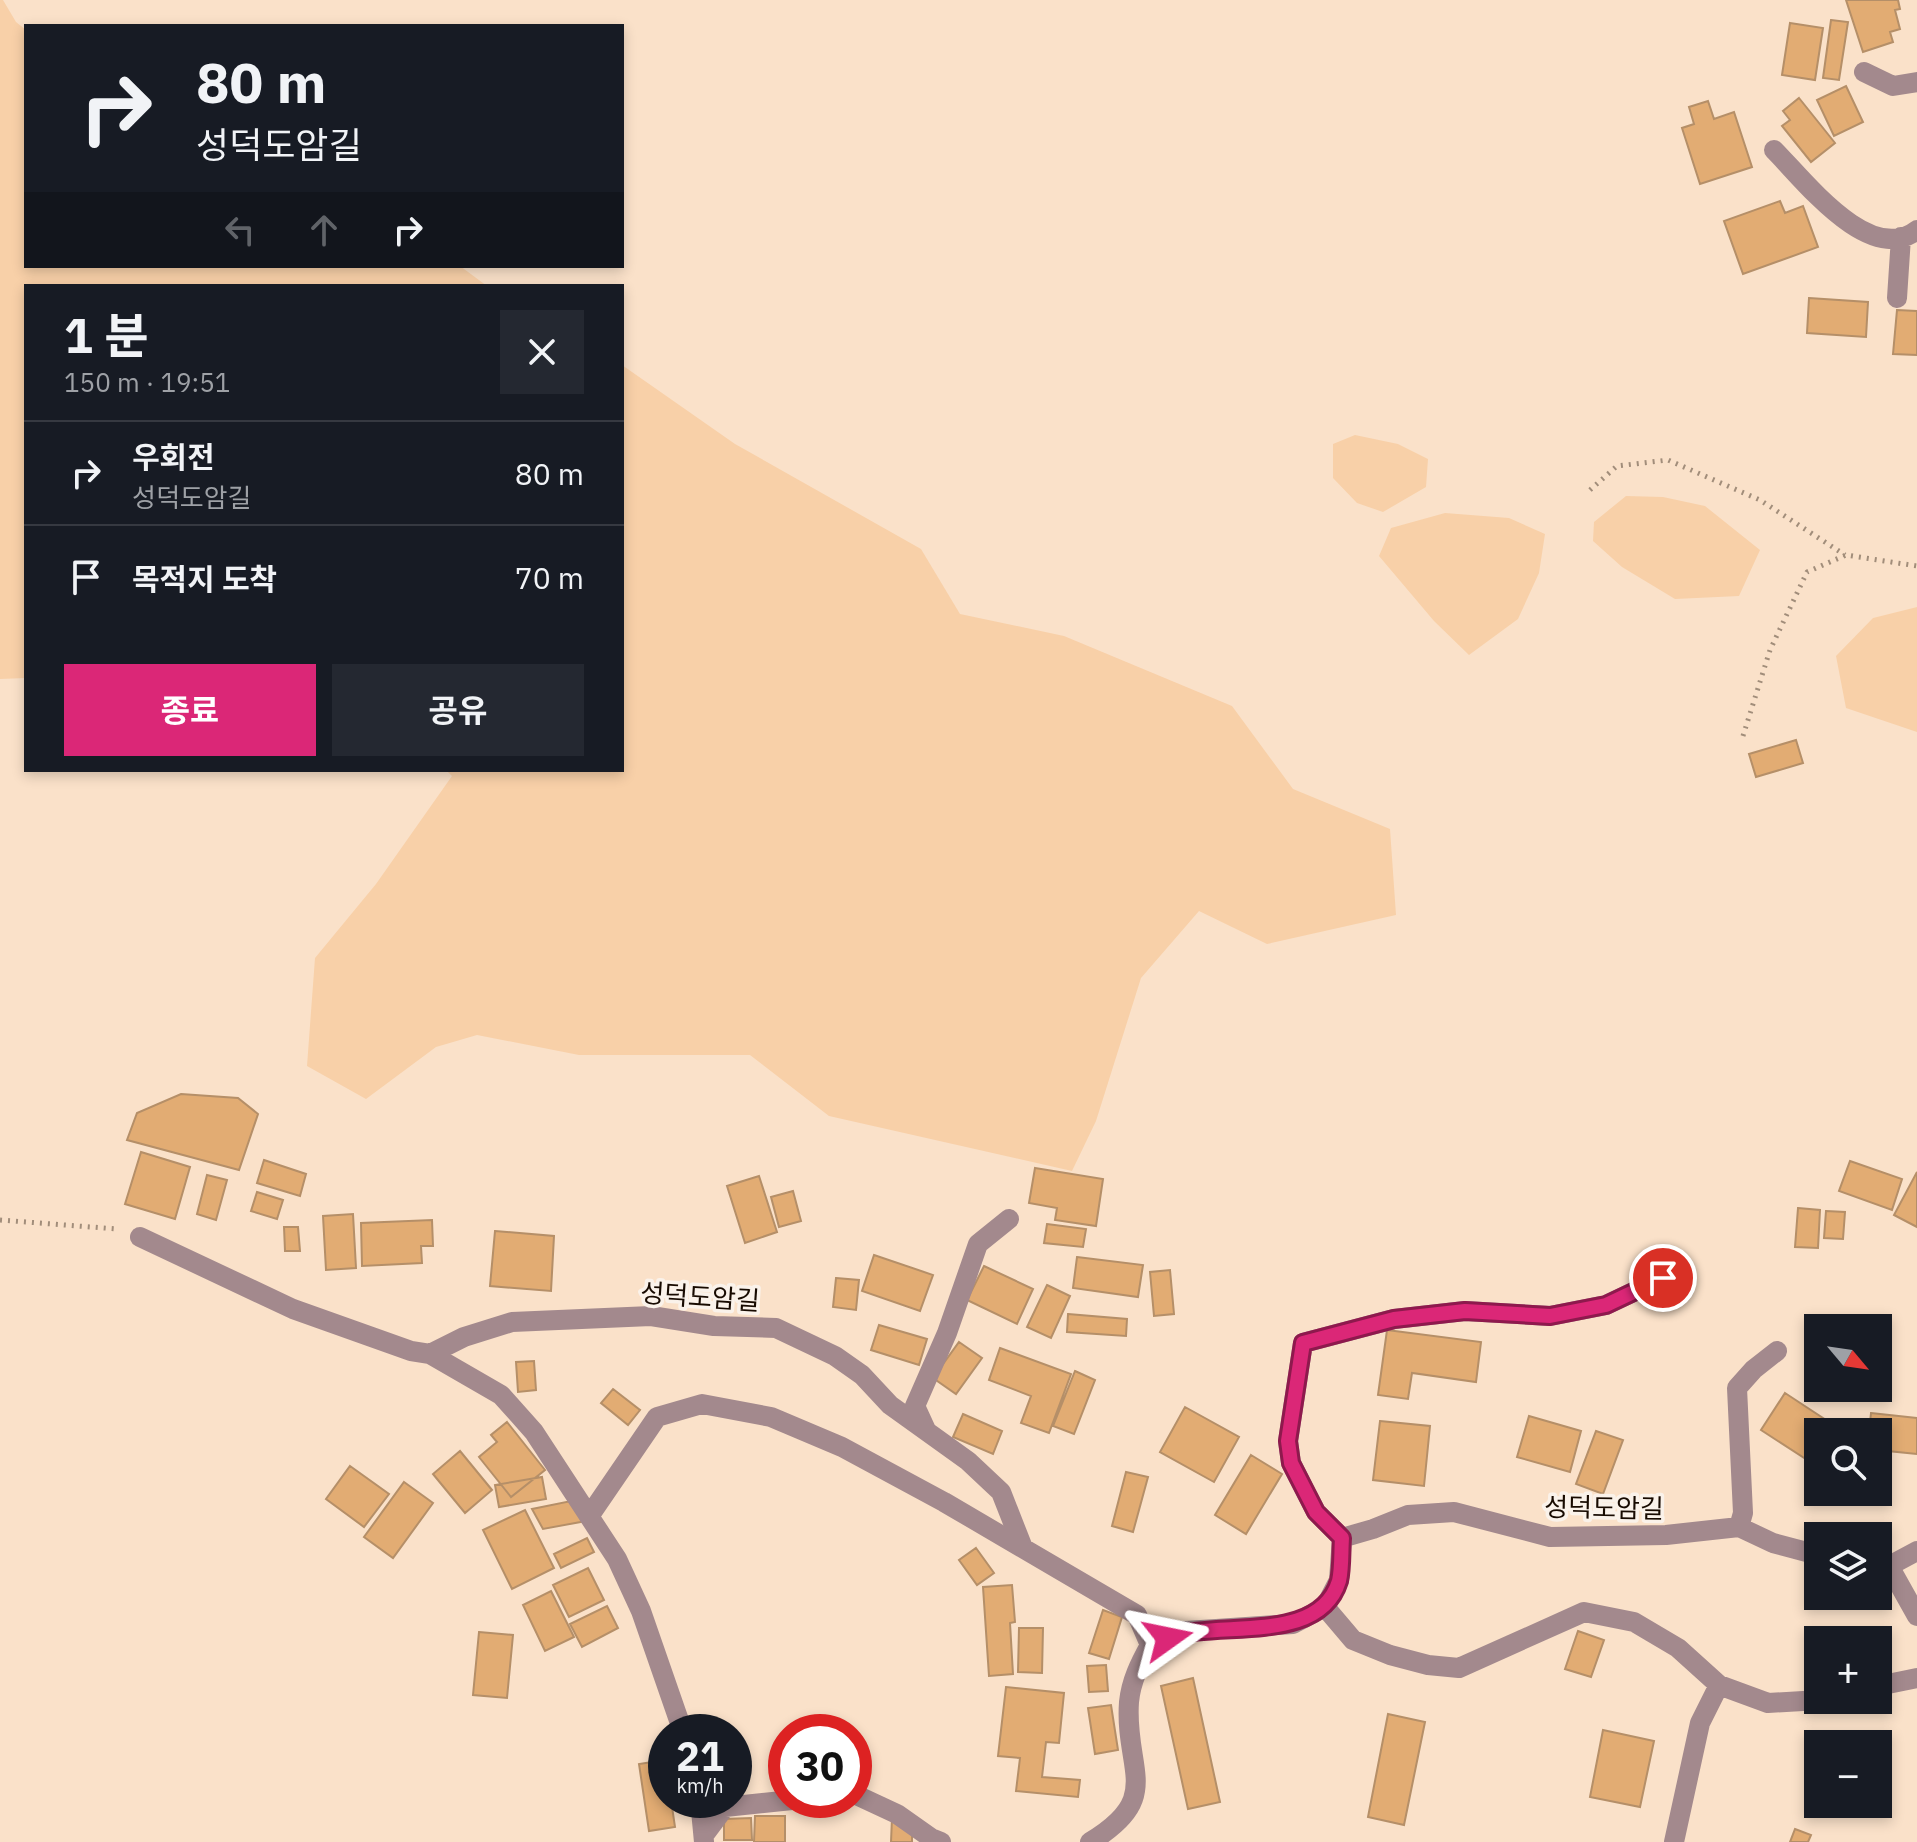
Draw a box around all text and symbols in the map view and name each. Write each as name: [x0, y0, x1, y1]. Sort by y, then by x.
text: 80 m: [196, 46, 326, 118]
icon: right: [64, 56, 168, 160]
text: 성덕도암길: [196, 121, 362, 168]
icon: left: [218, 208, 262, 252]
icon: ahead: [302, 208, 346, 252]
icon: right: [386, 208, 430, 252]
text: 1 분: [64, 304, 148, 366]
button: close: [500, 310, 584, 394]
text: 150 m · 19:51: [64, 365, 230, 399]
text: 우회전: [132, 437, 215, 476]
icon: right: [64, 451, 108, 495]
text: 80 m: [515, 454, 584, 493]
text: 성덕도암길: [132, 480, 252, 514]
icon: arrive: [64, 555, 108, 599]
text: 70 m: [515, 558, 584, 597]
text: 목적지 도착: [132, 559, 277, 598]
button: 종료: [64, 664, 316, 756]
button: 공유: [332, 664, 584, 756]
pin: [1629, 1244, 1697, 1312]
icon: arrive: [1641, 1256, 1685, 1300]
street label: 성덕도암길: [639, 1275, 761, 1317]
north arrow: [1804, 1314, 1892, 1402]
map controls: [1804, 1314, 1892, 1818]
button: search: [1804, 1418, 1892, 1506]
street label: 성덕도암길: [1544, 1489, 1664, 1525]
button: layers: [1804, 1522, 1892, 1610]
position arrow: [1126, 1596, 1210, 1680]
button: +: [1804, 1626, 1892, 1714]
speed limit sign: 30: [768, 1714, 872, 1818]
text: 21: [676, 1730, 724, 1782]
button: −: [1804, 1730, 1892, 1818]
text: km/h: [676, 1772, 724, 1799]

